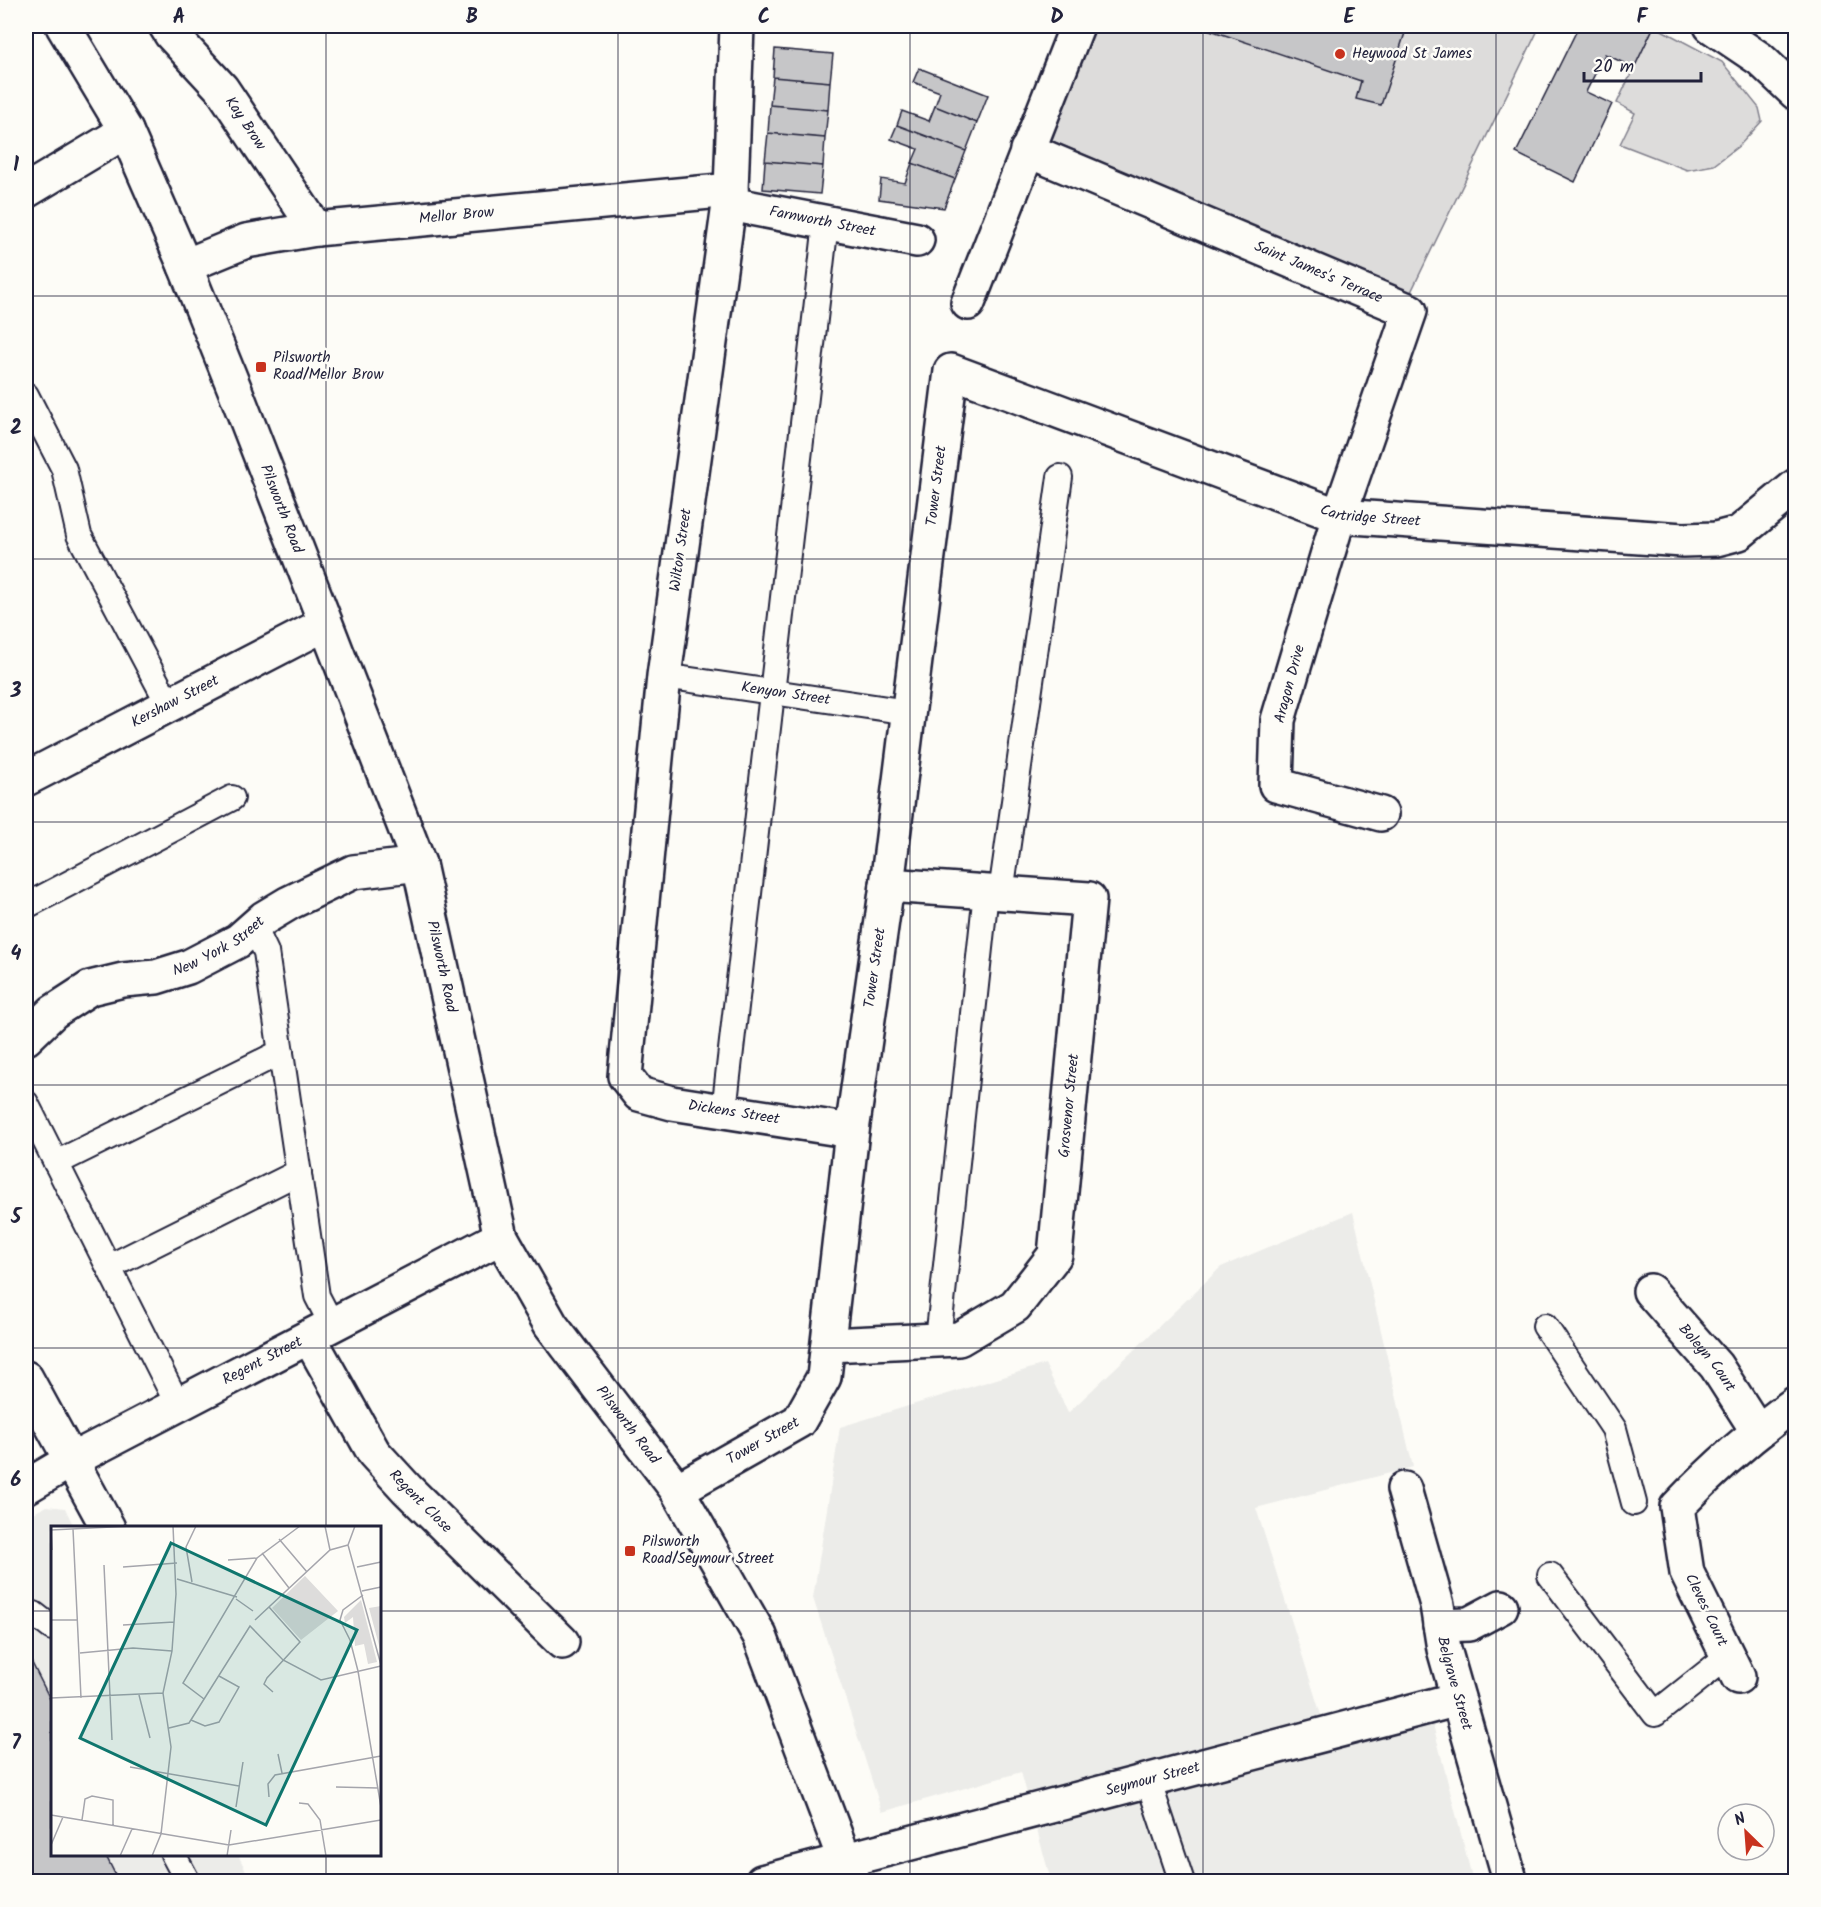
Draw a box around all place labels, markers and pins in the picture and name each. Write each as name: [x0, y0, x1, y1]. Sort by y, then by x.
place label: Heywood St James: [1352, 42, 1473, 66]
marker: Heywood St James: [1333, 47, 1347, 61]
place label: Pilsworth Road/Mellor Brow: [273, 346, 384, 387]
marker: Pilsworth Road/Mellor Brow: [254, 360, 268, 374]
place label: Pilsworth Road/Seymour Street: [642, 1530, 774, 1571]
marker: Pilsworth Road/Seymour Street: [623, 1544, 637, 1558]

